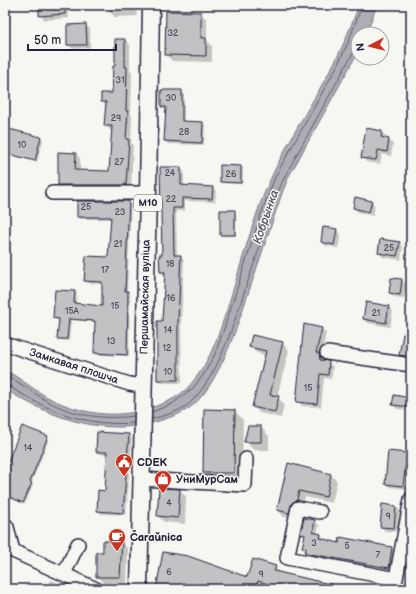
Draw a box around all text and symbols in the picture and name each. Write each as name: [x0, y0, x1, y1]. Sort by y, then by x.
scale bar: [28, 26, 116, 52]
north arrow: [350, 26, 390, 66]
house number: 32: [168, 28, 179, 39]
text: 50 m: [34, 33, 61, 48]
text: N: [354, 42, 368, 52]
house number: 31: [115, 75, 125, 86]
house number: 30: [166, 93, 176, 104]
house number: 29: [111, 113, 121, 124]
house number: 28: [179, 127, 189, 138]
house number: 10: [18, 140, 26, 151]
house number: 27: [114, 157, 124, 168]
house number: 24: [165, 168, 176, 179]
house number: 26: [226, 169, 237, 180]
water label: Кобрынка: [250, 188, 282, 246]
house number: 22: [166, 194, 177, 205]
road number: М10: [134, 195, 162, 211]
house number: 25: [81, 202, 91, 213]
house number: 23: [115, 207, 126, 218]
house number: 21: [114, 239, 122, 250]
street label: Першамайская вуліца: [137, 239, 153, 355]
house number: 25: [384, 243, 394, 254]
house number: 18: [166, 259, 174, 270]
house number: 17: [101, 265, 110, 276]
house number: 16: [167, 293, 176, 304]
house number: 15: [111, 301, 119, 312]
house number: 15А: [65, 306, 80, 317]
house number: 21: [372, 308, 380, 319]
house number: 14: [164, 325, 173, 336]
house number: 13: [106, 336, 116, 347]
house number: 12: [163, 343, 172, 354]
street label: Замкавая плошча: [28, 345, 121, 387]
house number: 10: [164, 367, 172, 378]
house number: 15: [304, 383, 312, 394]
house number: 14: [24, 443, 33, 454]
public building icon: CDEK: [114, 452, 134, 477]
place label: CDEK: [137, 456, 168, 469]
shop icon: УниМурСам: [153, 469, 173, 494]
place label: УниМурСам: [176, 473, 238, 486]
house number: 4: [166, 498, 172, 509]
house number: 9: [385, 511, 391, 522]
cafe icon: Čaraŭnica: [107, 527, 127, 552]
place label: Čaraŭnica: [130, 530, 182, 544]
house number: 3: [311, 538, 317, 549]
house number: 5: [344, 541, 350, 552]
house number: 7: [376, 550, 381, 561]
house number: 6: [166, 567, 172, 578]
house number: 9: [258, 569, 264, 580]

